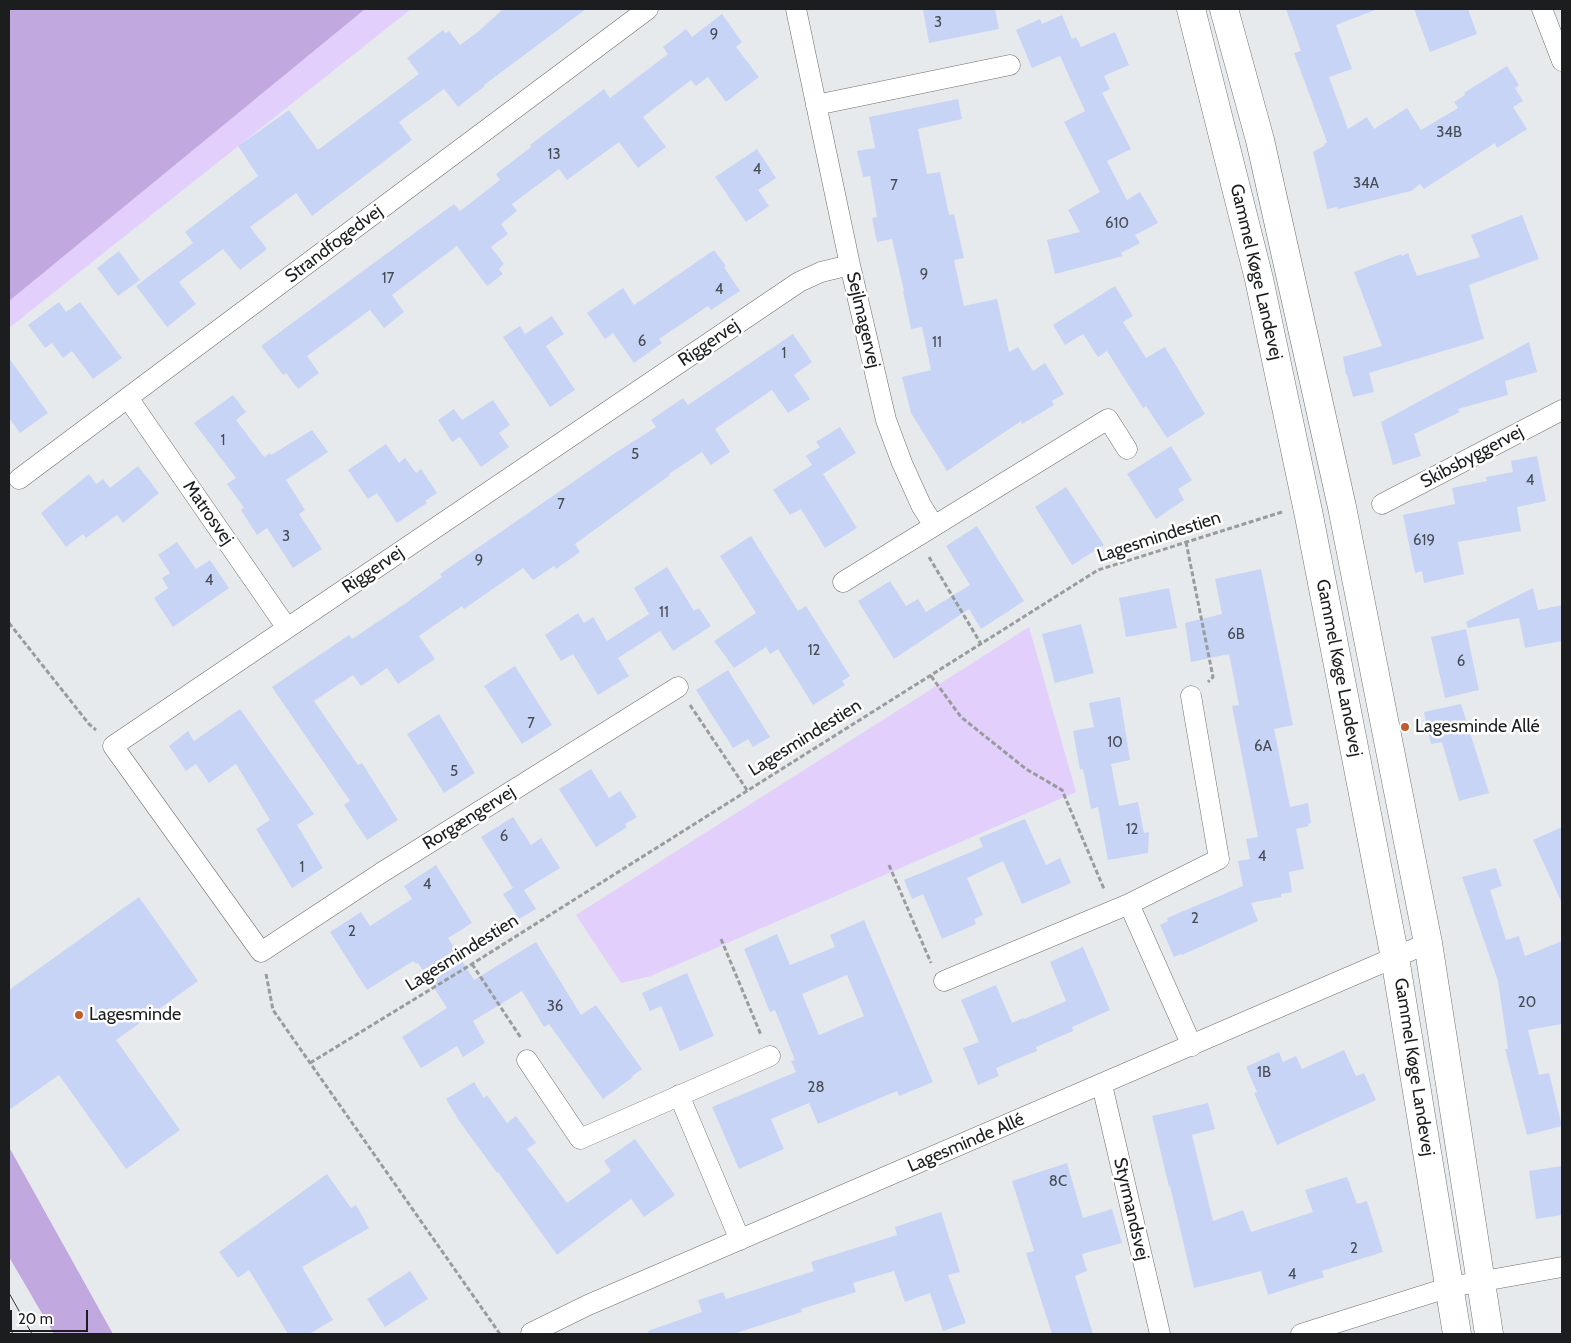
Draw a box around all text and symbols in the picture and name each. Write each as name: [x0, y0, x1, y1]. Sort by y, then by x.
house number: 3: [934, 14, 942, 32]
house number: 9: [710, 26, 718, 44]
house number: 34B: [1436, 124, 1462, 142]
house number: 13: [547, 146, 561, 164]
house number: 4: [753, 161, 761, 179]
house number: 34A: [1353, 175, 1379, 193]
house number: 7: [890, 177, 898, 195]
street label: Gammel Køge Landevej: [1225, 182, 1287, 362]
street label: Strandfogedvej: [281, 200, 387, 288]
house number: 610: [1105, 215, 1129, 233]
house number: 9: [920, 266, 928, 284]
house number: 17: [382, 270, 394, 288]
street label: Sejlmagervej: [841, 270, 885, 370]
house number: 4: [715, 281, 723, 299]
street label: Riggervej: [674, 315, 744, 371]
house number: 6: [638, 333, 646, 351]
house number: 11: [932, 334, 942, 352]
house number: 1: [782, 345, 786, 363]
street label: Skibsbyggervej: [1417, 421, 1527, 493]
house number: 1: [221, 432, 225, 450]
house number: 5: [631, 446, 639, 464]
house number: 4: [1526, 472, 1534, 490]
street label: Matrosvej: [178, 477, 238, 549]
house number: 7: [557, 496, 565, 514]
street label: Lagesmindestien: [1094, 507, 1224, 567]
house number: 3: [282, 528, 290, 546]
house number: 619: [1413, 532, 1435, 550]
street label: Riggervej: [338, 542, 408, 598]
house number: 9: [475, 552, 483, 570]
house number: 4: [205, 572, 213, 590]
street label: Gammel Køge Landevej: [1311, 578, 1367, 758]
house number: 11: [659, 604, 669, 622]
house number: 6B: [1227, 626, 1245, 644]
house number: 12: [808, 642, 820, 660]
house number: 6: [1457, 653, 1465, 671]
street label: Lagesmindestien: [745, 695, 865, 781]
house number: 7: [527, 715, 535, 733]
place label: Lagesminde Allé: [1415, 716, 1540, 738]
marker: Lagesminde Allé: [1399, 721, 1411, 733]
house number: 10: [1107, 734, 1123, 752]
house number: 6A: [1254, 738, 1272, 756]
house number: 5: [450, 763, 458, 781]
street label: Rorgængervej: [419, 781, 519, 855]
house number: 12: [1126, 821, 1138, 839]
house number: 6: [500, 828, 508, 846]
house number: 4: [1258, 848, 1266, 866]
house number: 1: [300, 859, 304, 877]
house number: 4: [423, 876, 431, 894]
street label: Lagesmindestien: [402, 910, 522, 996]
house number: 2: [1191, 910, 1199, 928]
house number: 2: [348, 923, 356, 941]
street label: Gammel Køge Landevej: [1389, 976, 1439, 1158]
house number: 20: [1518, 994, 1536, 1012]
house number: 36: [547, 998, 563, 1016]
place label: Lagesminde: [89, 1004, 181, 1026]
marker: Lagesminde: [73, 1009, 85, 1021]
house number: 1B: [1257, 1064, 1271, 1082]
house number: 28: [808, 1079, 824, 1097]
street label: Lagesminde Allé: [904, 1109, 1028, 1177]
street label: Styrmandsvej: [1109, 1156, 1153, 1262]
house number: 8C: [1049, 1173, 1067, 1191]
house number: 2: [1350, 1240, 1358, 1258]
house number: 4: [1288, 1266, 1296, 1284]
scale bar: [12, 1300, 90, 1332]
text: 20 m: [18, 1310, 53, 1328]

